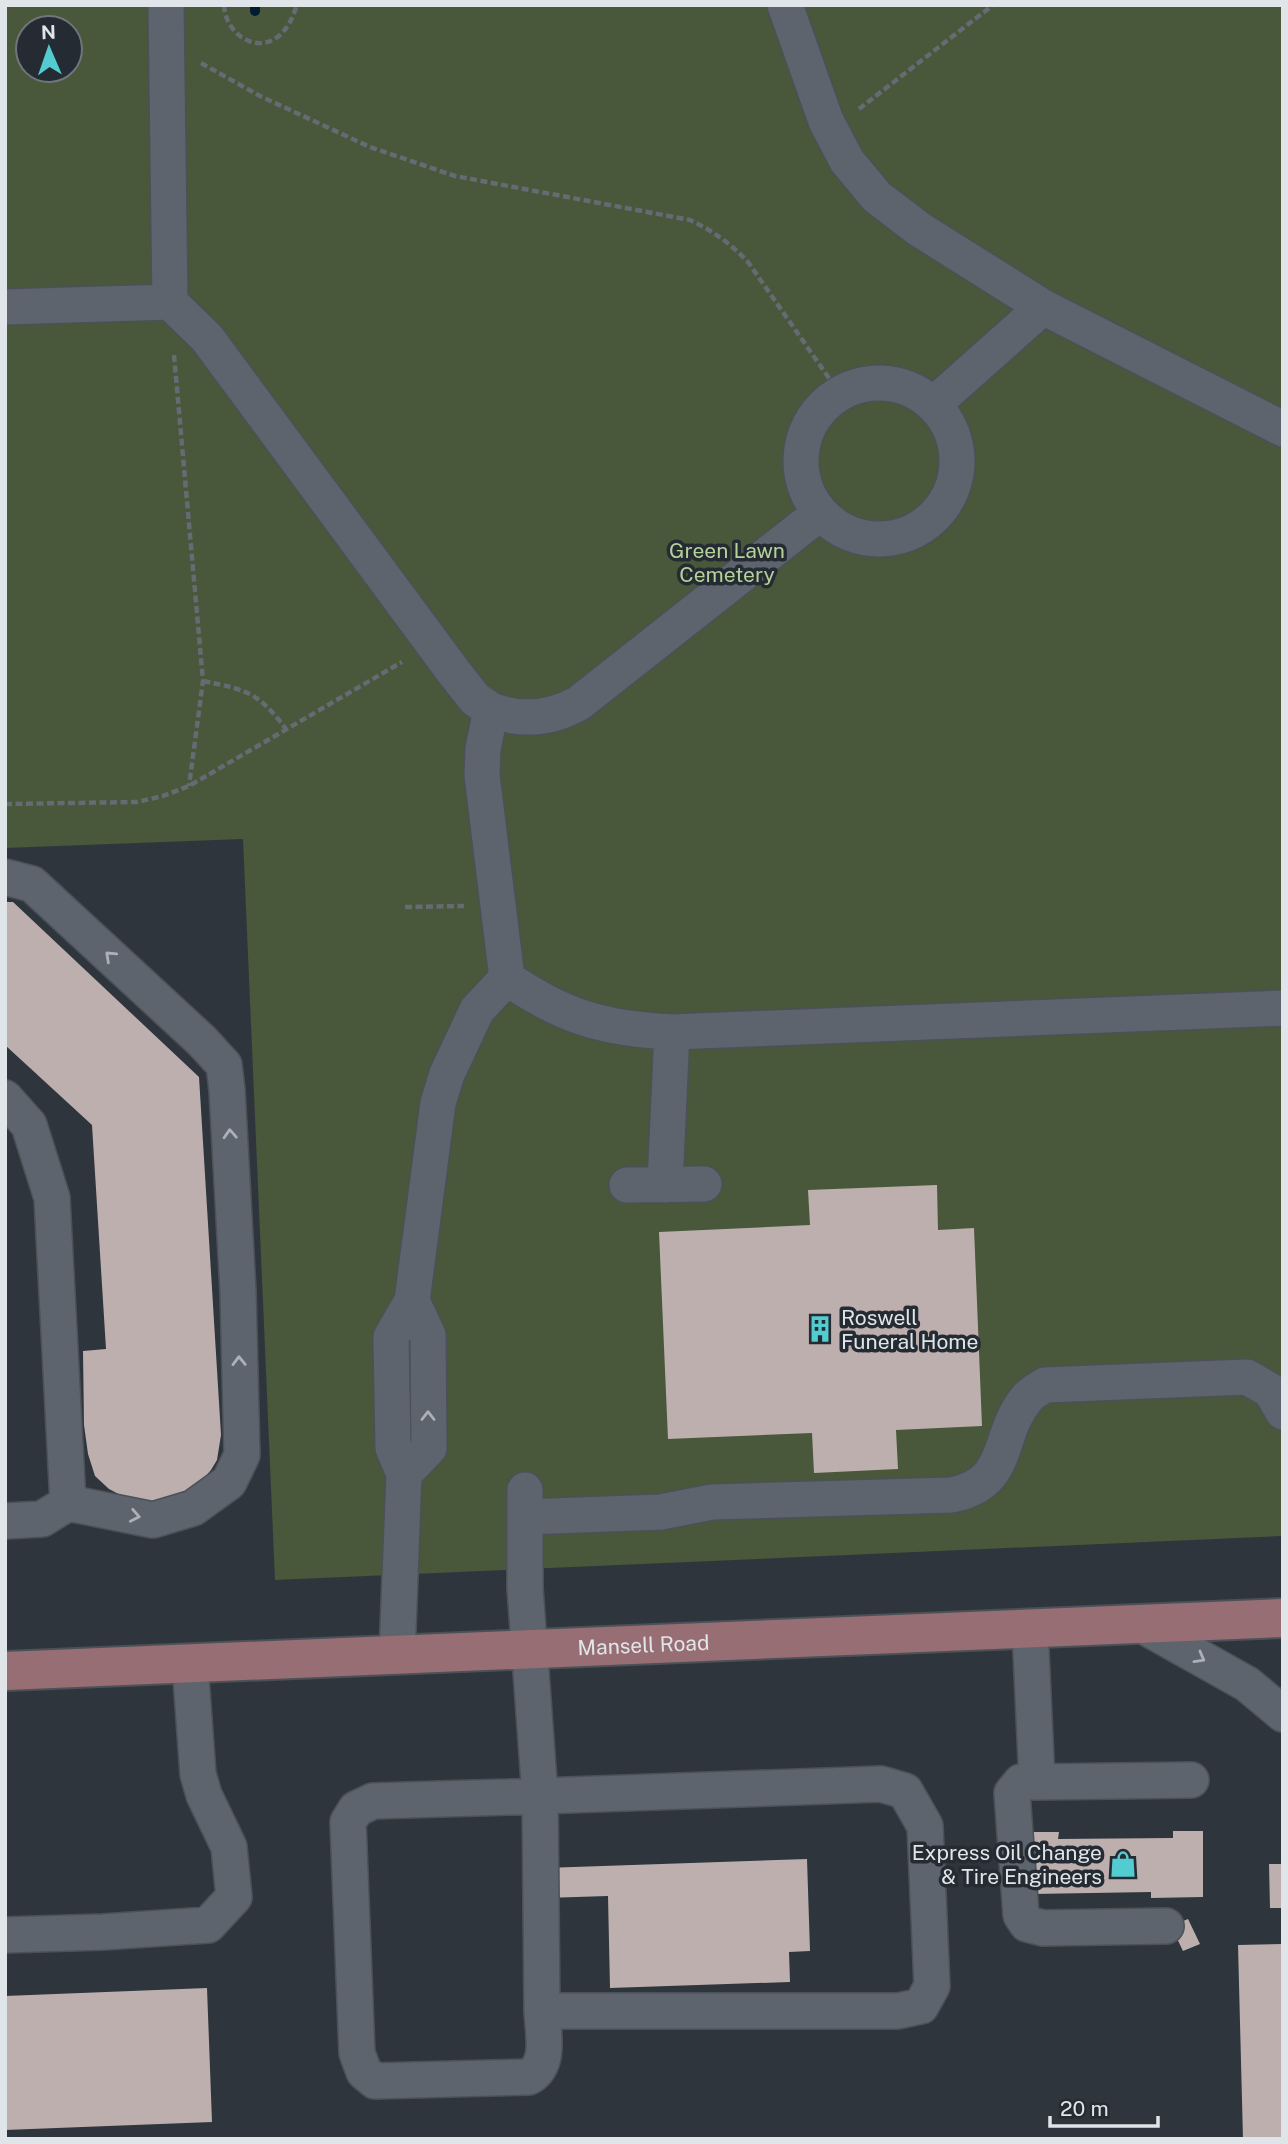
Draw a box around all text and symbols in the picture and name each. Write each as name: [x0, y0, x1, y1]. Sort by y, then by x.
north arrow: [14, 14, 84, 84]
text: N: [41, 21, 56, 43]
park label: Green Lawn Cemetery: [669, 538, 785, 587]
one-way arrow: [105, 952, 118, 964]
one-way arrow: [222, 1128, 237, 1139]
place label: Roswell Funeral Home: [841, 1305, 978, 1354]
building icon: Roswell Funeral Home: [805, 1314, 835, 1344]
one-way arrow: [232, 1356, 247, 1367]
one-way arrow: [420, 1410, 436, 1420]
one-way arrow: [129, 1508, 141, 1523]
street label: Mansell Road: [577, 1629, 710, 1660]
one-way arrow: [1193, 1650, 1205, 1663]
place label: Express Oil Change & Tire Engineers: [912, 1840, 1102, 1889]
shop icon: Express Oil Change & Tire Engineers: [1108, 1849, 1138, 1879]
scale bar: [1050, 2084, 1158, 2128]
text: 20 m: [1060, 2096, 1109, 2121]

